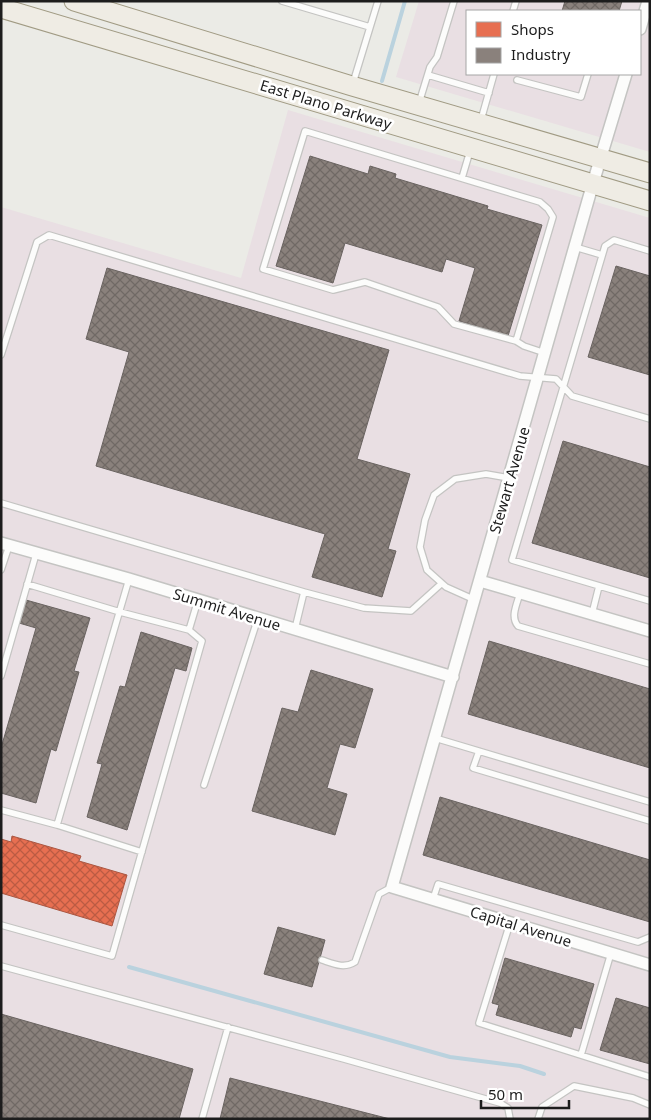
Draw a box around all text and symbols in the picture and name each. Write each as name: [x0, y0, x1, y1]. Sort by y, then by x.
legend: [466, 10, 641, 75]
text: Shops: [511, 19, 554, 39]
text: Industry: [511, 44, 571, 64]
street label: East Plano Parkway: [258, 74, 394, 134]
street label: Stewart Avenue: [484, 424, 534, 536]
street label: Summit Avenue: [171, 583, 283, 635]
street label: Capital Avenue: [468, 901, 574, 951]
scale bar: [481, 1078, 568, 1110]
text: 50 m: [488, 1084, 523, 1104]

